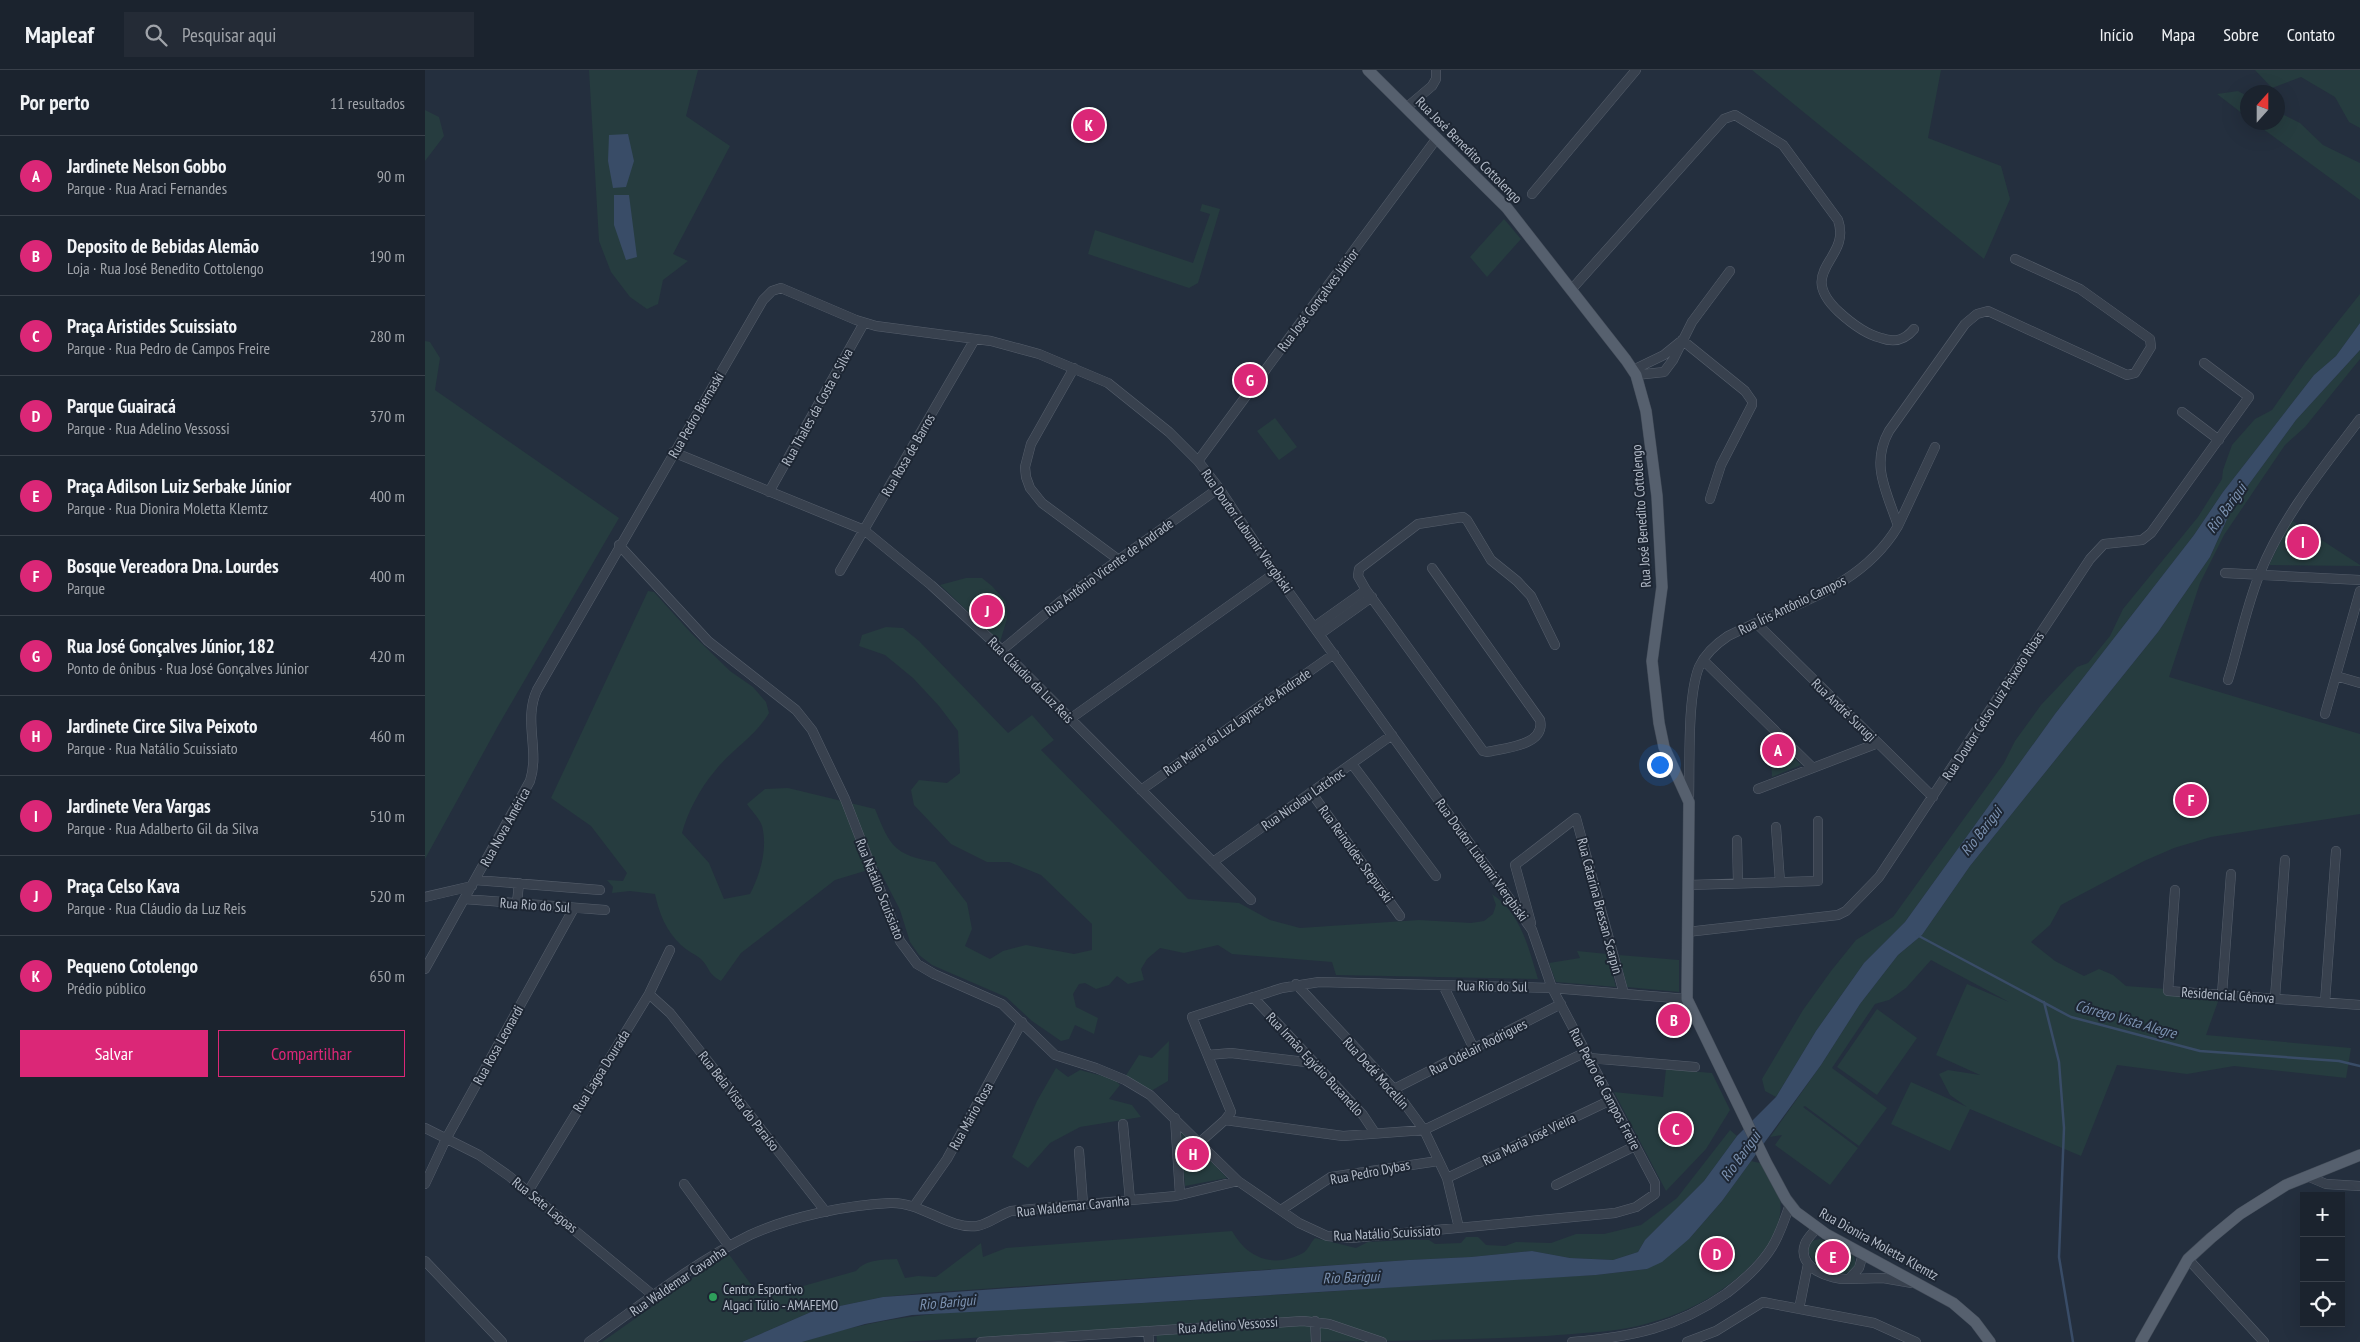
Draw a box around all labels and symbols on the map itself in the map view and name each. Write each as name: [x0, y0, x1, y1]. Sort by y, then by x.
north arrow: [2240, 85, 2285, 130]
street label: Rua José Benedito Cottolengo: [1412, 93, 1526, 207]
pin: K: [1073, 106, 1105, 144]
street label: Rua José Gonçalves Júnior: [1273, 245, 1363, 355]
street label: Rua Thales da Costa e Silva: [777, 345, 857, 469]
pin: G: [1234, 361, 1266, 399]
street label: Rua Pedro Biernaski: [664, 369, 728, 461]
street label: Rua Rosa de Barros: [877, 410, 939, 499]
street label: Rua José Benedito Cottolengo: [1627, 444, 1655, 588]
street label: Rua Doutor Lubumir Viergbiski: [1197, 465, 1297, 597]
water label: Rio Barigui: [2202, 478, 2251, 537]
street label: Rua Antônio Vicente de Andrade: [1041, 514, 1177, 620]
pin: I: [2287, 523, 2319, 561]
street label: Rua Íris Antônio Campos: [1735, 571, 1849, 639]
pin: J: [971, 592, 1003, 630]
street label: Rua Doutor Celso Luiz Peixoto Ribas: [1938, 628, 2048, 784]
street label: Rua Cláudio da Luz Reis: [984, 633, 1078, 727]
street label: Rua Maria da Luz Laynes de Andrade: [1160, 664, 1314, 780]
street label: Rua André Surugi: [1808, 675, 1880, 745]
pin: A: [1762, 731, 1794, 769]
your location: [1647, 752, 1673, 778]
street label: Rua Nicolau Latchoc: [1258, 764, 1348, 834]
pin: F: [2175, 781, 2207, 819]
street label: Rua Nova América: [476, 784, 534, 870]
street label: Rua Doutor Lubumir Viergbiski: [1431, 795, 1533, 925]
water label: Rio Barigui: [1956, 801, 2007, 859]
street label: Rua Reinoldes Stepurski: [1315, 802, 1397, 906]
street label: Rua Natálio Scuissiato: [852, 836, 908, 942]
street label: Rua Catarina Bressan Scarpin: [1573, 836, 1627, 976]
street label: Rua Rio do Sul: [499, 894, 572, 916]
street label: Rua Rio do Sul: [1457, 976, 1528, 996]
street label: Residencial Gênova: [2181, 983, 2275, 1007]
water label: Córrego Vista Alegre: [2073, 995, 2180, 1043]
pin: B: [1658, 1001, 1690, 1039]
street label: Rua Rosa Leonardi: [469, 1002, 527, 1088]
street label: Rua Irmão Egýdio Busanello: [1262, 1008, 1368, 1120]
street label: Rua Odelair Rodrigues: [1426, 1014, 1530, 1079]
street label: Rua Pedro de Campos Freire: [1565, 1025, 1645, 1153]
street label: Rua Lagoa Dourada: [569, 1026, 633, 1116]
street label: Rua Dedé Mocellin: [1339, 1033, 1413, 1113]
street label: Rua Bela Vista do Paraíso: [694, 1047, 784, 1155]
street label: Rua Mário Rosa: [945, 1079, 997, 1153]
street label: Rua Maria José Vieira: [1479, 1109, 1579, 1169]
pin: C: [1660, 1110, 1692, 1148]
water label: Rio Barigui: [1716, 1126, 1765, 1185]
pin: H: [1177, 1135, 1209, 1173]
street label: Rua Pedro Dybas: [1329, 1155, 1412, 1189]
street label: Rua Sete Lagoas: [509, 1173, 582, 1237]
street label: Rua Waldemar Cavanha: [1016, 1191, 1130, 1221]
street label: Rua Dionira Moletta Klemtz: [1816, 1204, 1942, 1284]
street label: Rua Natálio Scuissiato: [1333, 1221, 1441, 1245]
pin: D: [1701, 1235, 1733, 1273]
pin: E: [1817, 1238, 1849, 1276]
street label: Rua Waldemar Cavanha: [626, 1242, 730, 1320]
water label: Rio Barigui: [1322, 1266, 1381, 1287]
place label: Centro Esportivo Algaci Túlio - AMAFEMO: [723, 1280, 838, 1314]
water label: Rio Barigui: [918, 1290, 978, 1314]
marker: Centro Esportivo Algaci Túlio - AMAFEMO: [707, 1291, 719, 1303]
street label: Rua Adelino Vessossi: [1177, 1313, 1279, 1337]

